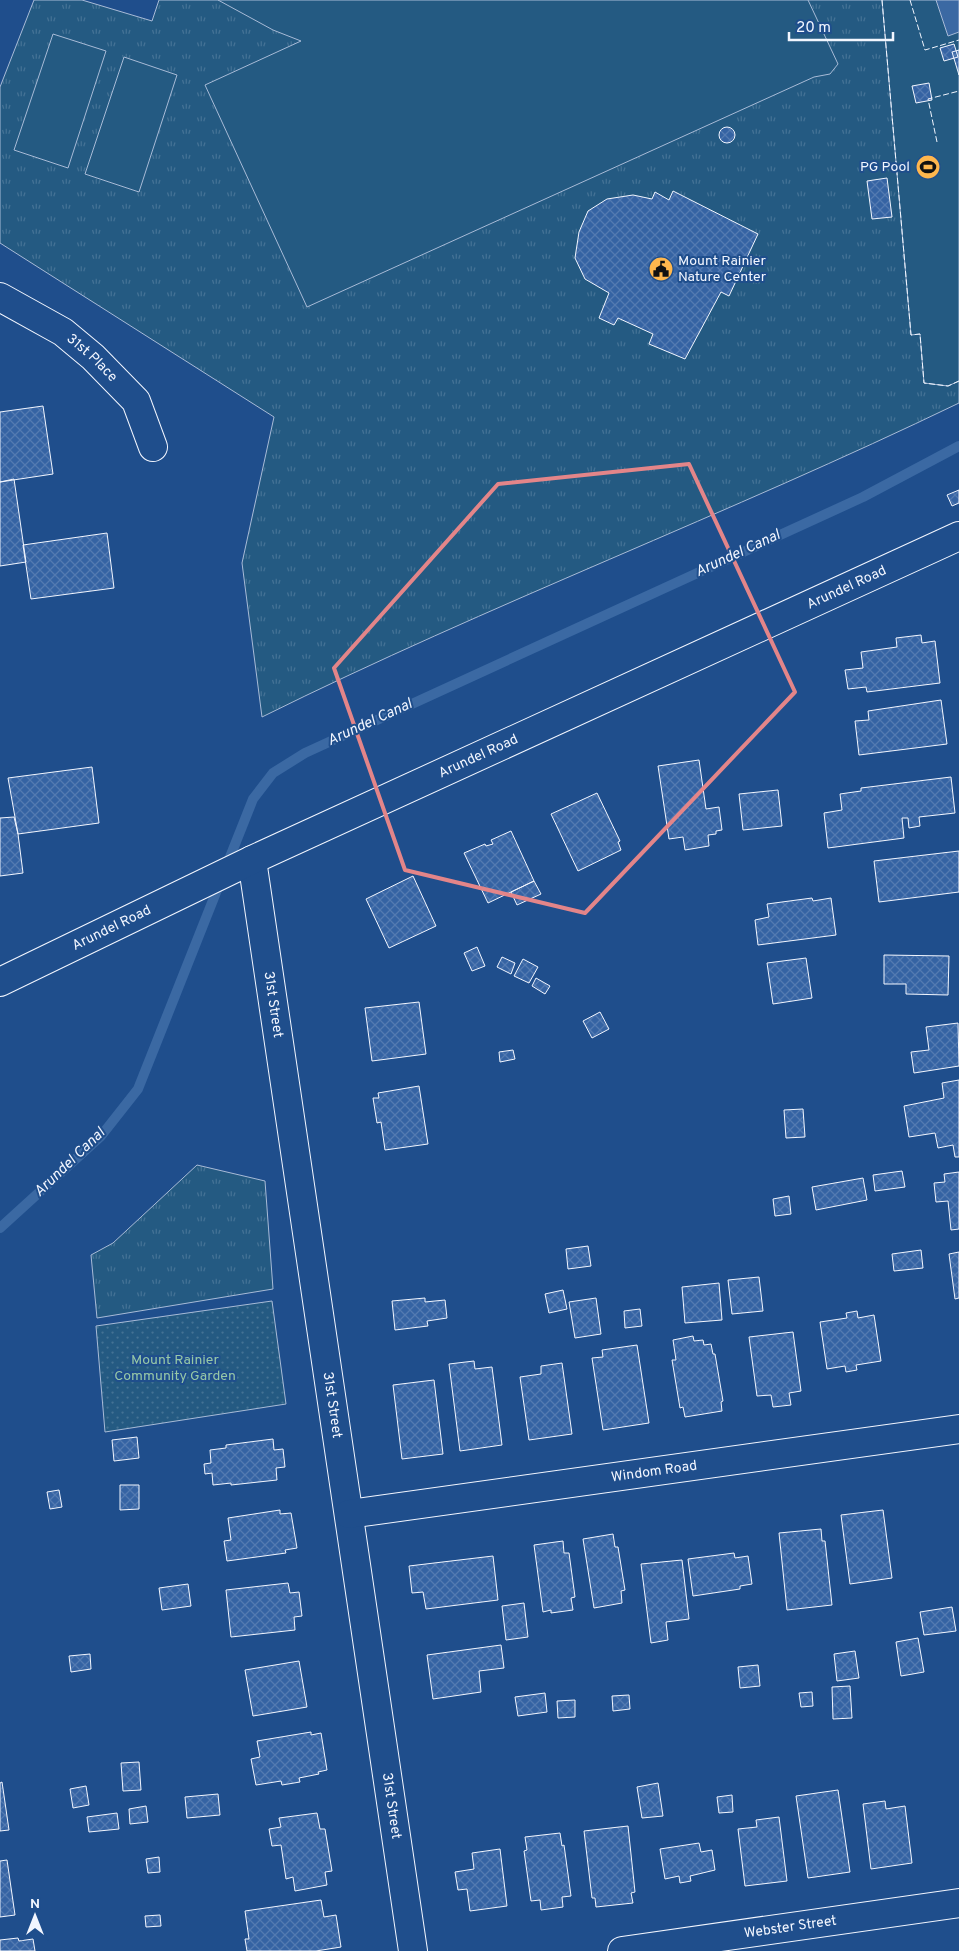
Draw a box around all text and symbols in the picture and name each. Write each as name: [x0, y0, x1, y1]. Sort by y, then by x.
scale bar: [789, 10, 893, 42]
text: 20 m: [796, 19, 831, 38]
sports icon: PG Pool: [915, 154, 941, 180]
place label: PG Pool: [860, 159, 910, 176]
place label: Mount Rainier Nature Center: [678, 253, 767, 286]
public building icon: Mount Rainier Nature Center: [648, 256, 674, 282]
street label: 31st Place: [63, 330, 121, 385]
water label: Arundel Canal: [692, 526, 785, 582]
street label: Arundel Road: [804, 562, 889, 613]
water label: Arundel Canal: [324, 695, 417, 751]
street label: Arundel Road: [436, 731, 521, 782]
street label: Arundel Road: [69, 902, 154, 954]
street label: 31st Street: [260, 970, 287, 1039]
water label: Arundel Canal: [30, 1124, 110, 1202]
park label: Mount Rainier Community Garden: [114, 1352, 236, 1385]
street label: 31st Street: [319, 1371, 346, 1439]
street label: Windom Road: [610, 1457, 698, 1486]
street label: 31st Street: [378, 1771, 405, 1840]
north arrow: [10, 1891, 60, 1941]
text: N: [30, 1896, 40, 1913]
street label: Webster Street: [743, 1912, 838, 1942]

